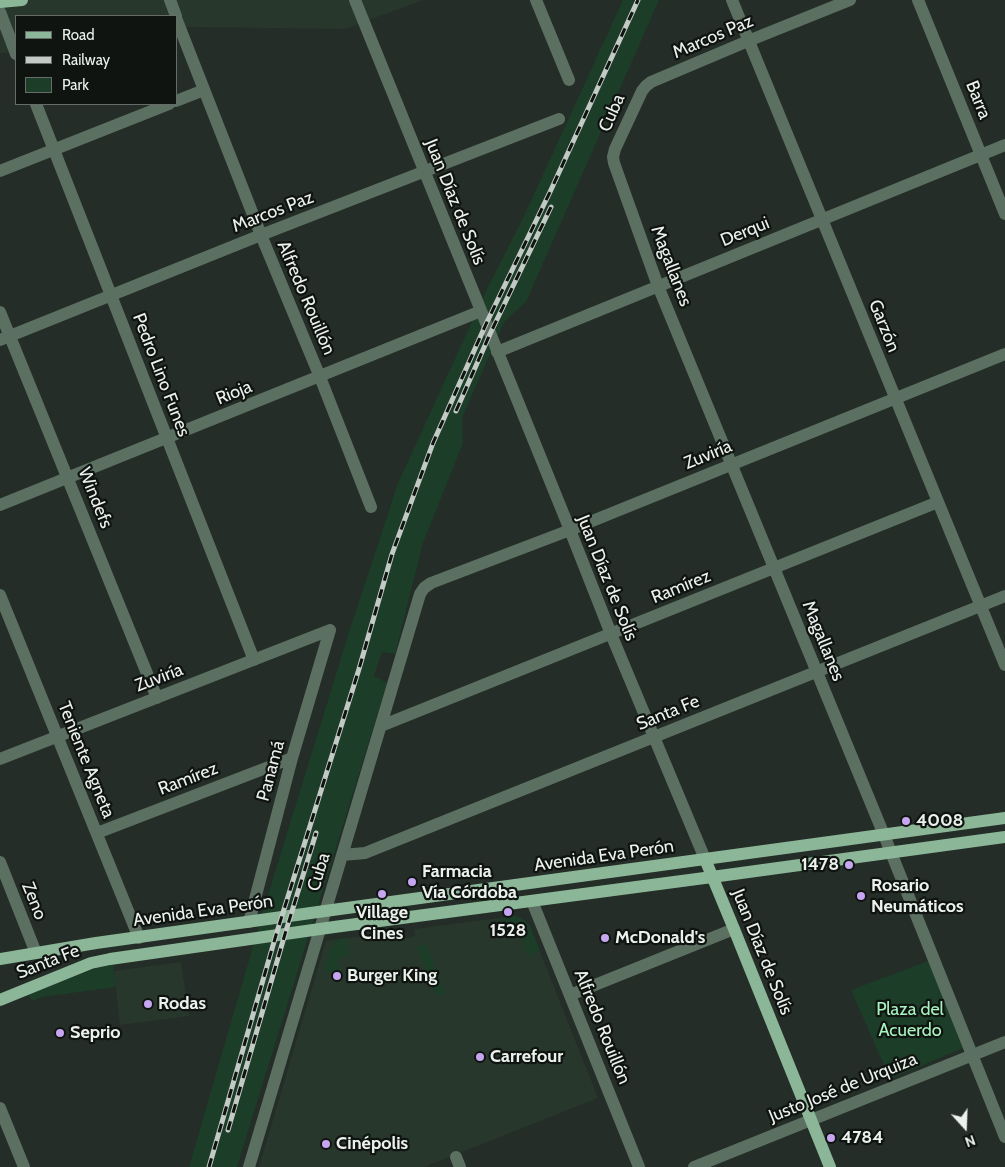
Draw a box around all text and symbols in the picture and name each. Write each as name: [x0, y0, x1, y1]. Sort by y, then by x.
street label: Marcos Paz: [670, 10, 756, 64]
legend: [15, 15, 178, 105]
text: Road: [62, 26, 95, 44]
text: Railway: [62, 51, 110, 69]
text: Park: [62, 76, 89, 94]
street label: Barra: [961, 78, 995, 122]
street label: Cuba: [594, 91, 630, 135]
street label: Juan Díaz de Solís: [420, 136, 490, 268]
street label: Marcos Paz: [229, 187, 317, 237]
street label: Derqui: [717, 212, 773, 252]
street label: Magallanes: [646, 223, 696, 309]
street label: Alfredo Rouillón: [272, 238, 340, 358]
street label: Garzón: [864, 297, 904, 355]
street label: Pedro Lino Funes: [128, 310, 194, 440]
street label: Rioja: [213, 376, 255, 410]
street label: Zuviría: [681, 436, 735, 474]
street label: Windefs: [73, 465, 117, 531]
street label: Juan Díaz de Solís: [572, 512, 642, 644]
street label: Ramírez: [648, 565, 714, 609]
street label: Magallanes: [797, 598, 849, 684]
street label: Zuviría: [132, 659, 186, 697]
street label: Santa Fe: [634, 691, 702, 735]
street label: Teniente Agneta: [53, 699, 119, 821]
street label: Panamá: [253, 738, 289, 804]
street label: Ramírez: [155, 758, 221, 800]
place label: 4008: [916, 810, 963, 832]
marker: 4008: [900, 815, 912, 827]
street label: Avenida Eva Perón: [533, 836, 675, 876]
street label: Cuba: [303, 850, 335, 894]
place label: 1478: [801, 854, 839, 876]
marker: 1478: [843, 859, 855, 871]
place label: Farmacia Vía Córdoba: [422, 861, 517, 904]
place label: Rosario Neumáticos: [871, 875, 964, 918]
marker: Farmacia Vía Córdoba: [406, 876, 418, 888]
street label: Zeno: [17, 879, 51, 923]
street label: Juan Díaz de Solís: [727, 886, 797, 1018]
marker: Village Cines: [376, 888, 388, 900]
marker: Rosario Neumáticos: [855, 890, 867, 902]
street label: Avenida Eva Perón: [132, 891, 274, 931]
place label: Village Cines: [356, 902, 408, 944]
marker: 1528: [502, 906, 514, 918]
place label: 1528: [490, 920, 526, 942]
place label: McDonald's: [615, 927, 705, 949]
marker: McDonald's: [599, 932, 611, 944]
street label: Santa Fe: [13, 940, 83, 984]
place label: Burger King: [347, 965, 437, 987]
street label: Alfredo Rouillón: [569, 966, 635, 1088]
marker: Burger King: [331, 970, 343, 982]
place label: Rodas: [158, 993, 206, 1015]
marker: Rodas: [142, 998, 154, 1010]
park label: Plaza del Acuerdo: [876, 999, 944, 1042]
place label: Seprio: [70, 1022, 121, 1044]
marker: Seprio: [54, 1027, 66, 1039]
place label: Carrefour: [490, 1046, 563, 1068]
street label: Justo José de Urquiza: [766, 1048, 920, 1128]
marker: Carrefour: [474, 1051, 486, 1063]
north arrow: [940, 1102, 990, 1152]
place label: 4784: [841, 1127, 883, 1149]
text: N: [962, 1131, 978, 1151]
marker: 4784: [825, 1132, 837, 1144]
place label: Cinépolis: [336, 1133, 408, 1155]
marker: Cinépolis: [320, 1138, 332, 1150]

